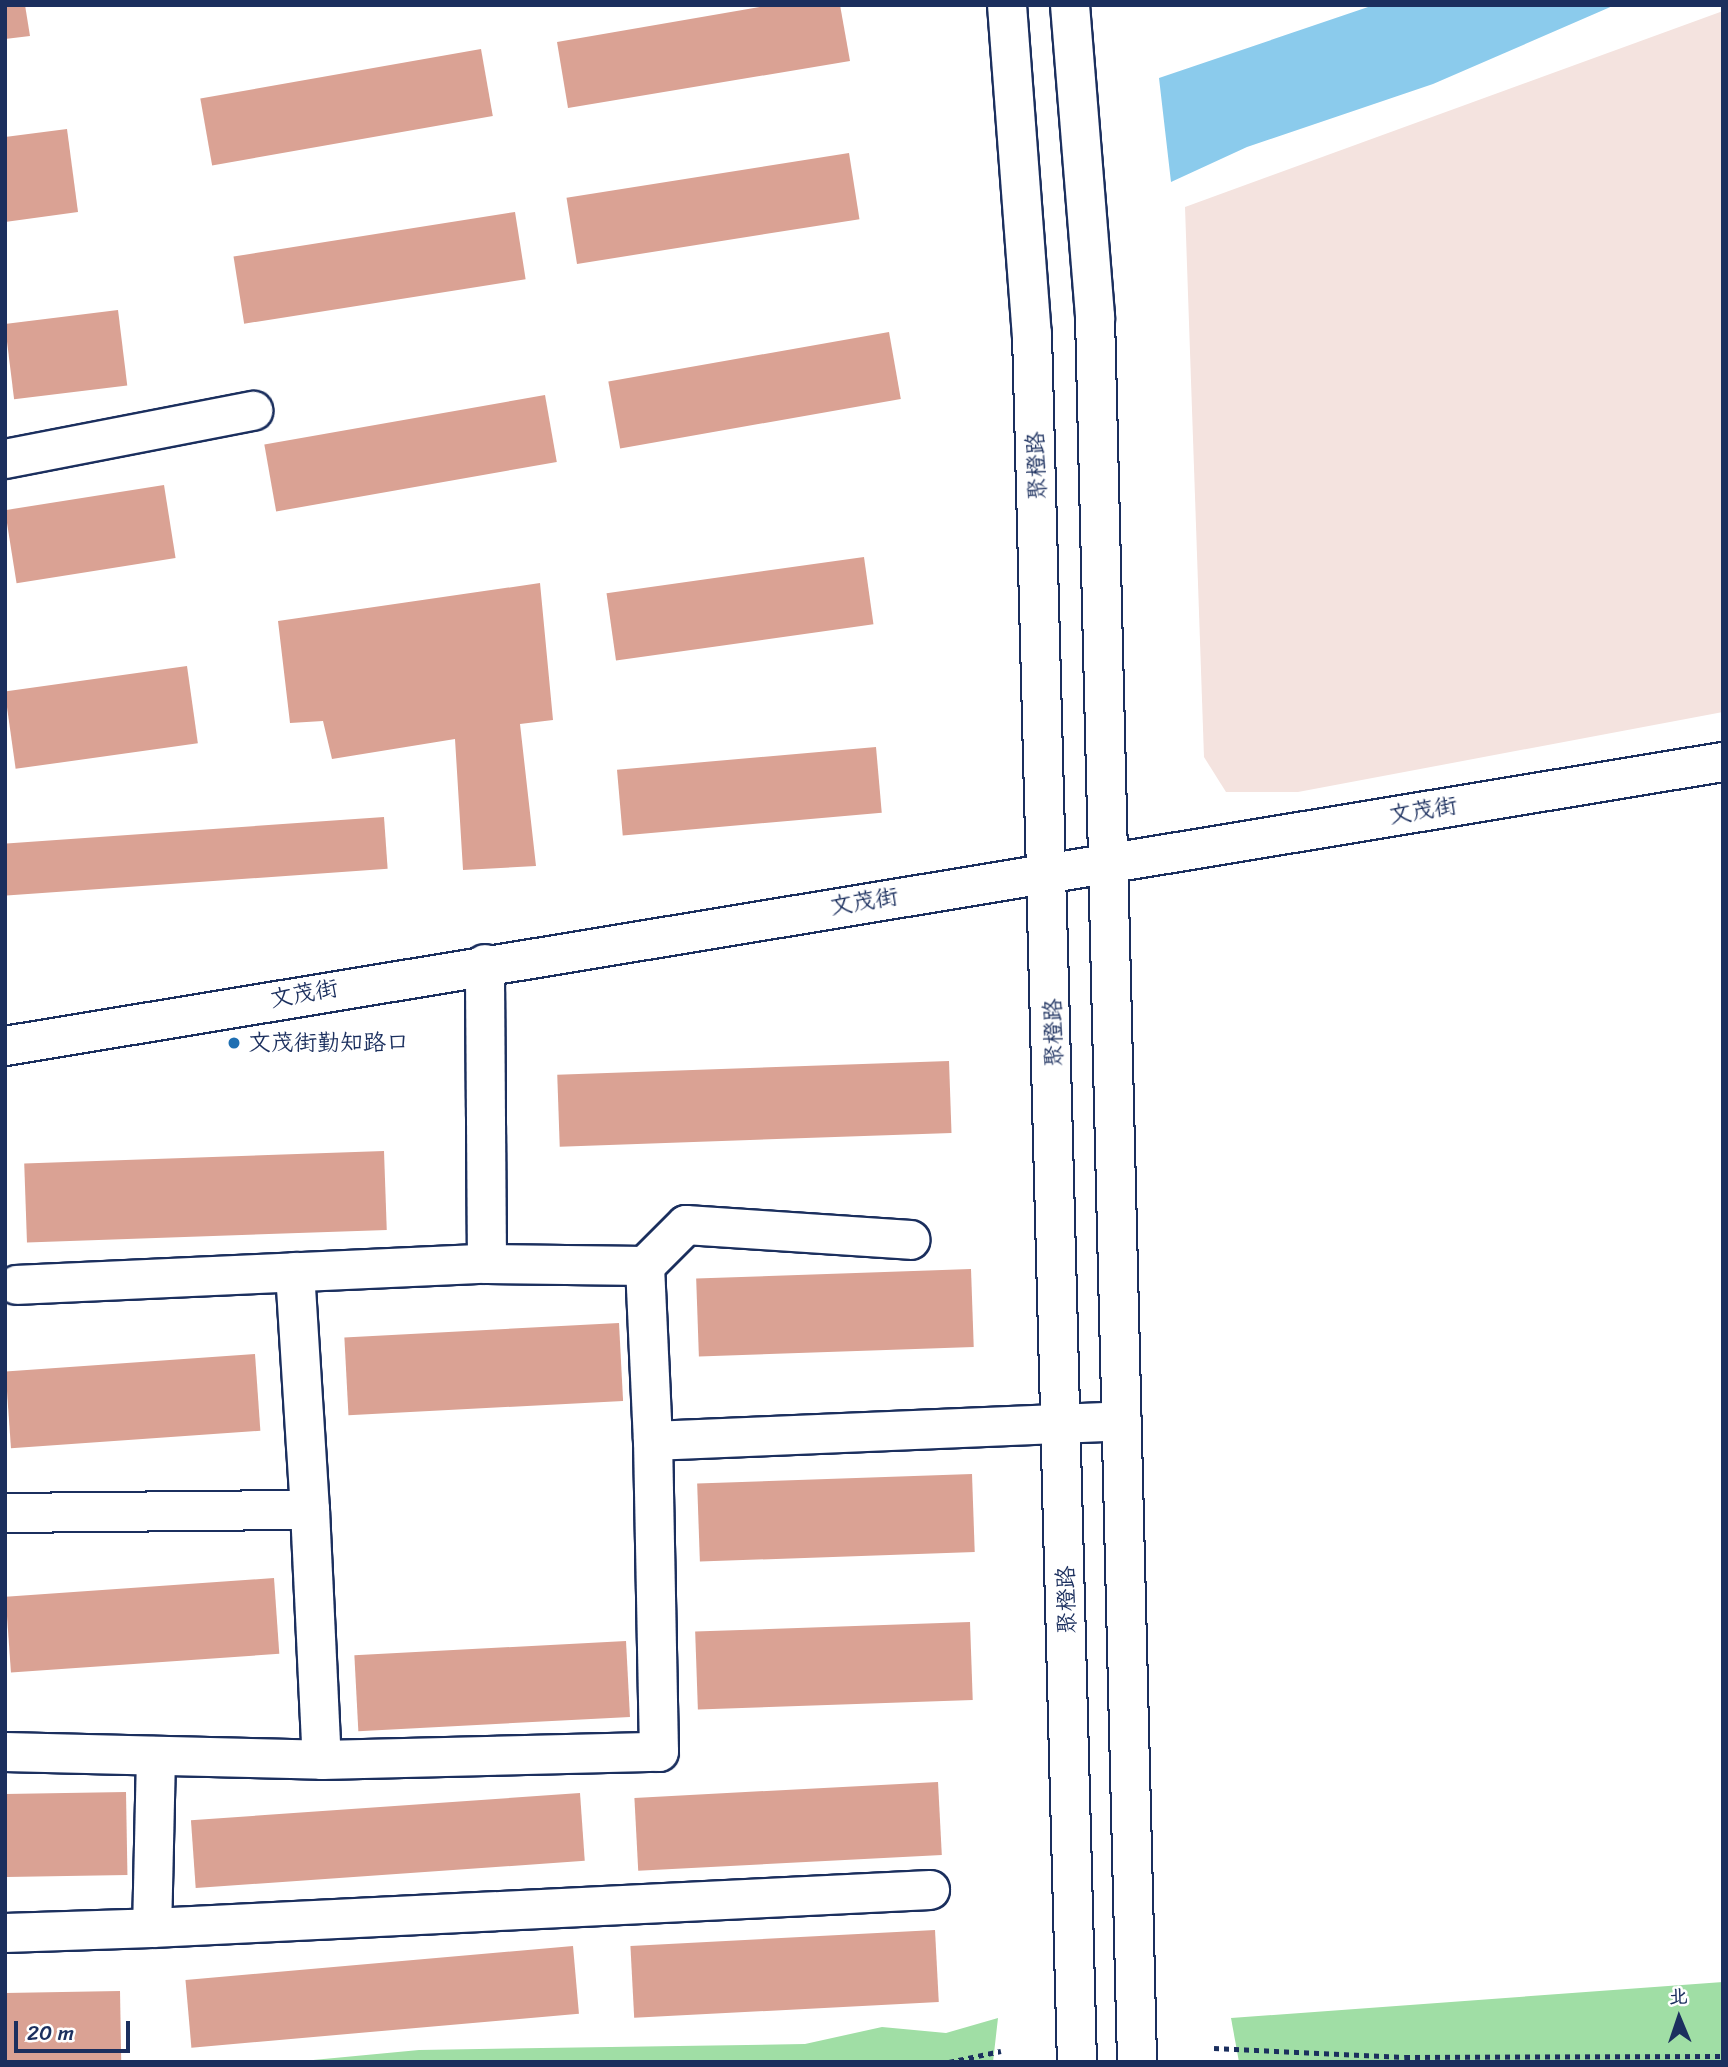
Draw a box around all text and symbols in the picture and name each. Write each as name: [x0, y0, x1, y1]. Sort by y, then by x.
street label: 聚橙路: [1022, 431, 1052, 501]
street label: 文茂街: [1387, 792, 1459, 830]
street label: 文茂街: [828, 883, 900, 921]
street label: 文茂街: [268, 974, 340, 1014]
street label: 聚橙路: [1040, 998, 1068, 1068]
place label: 文茂街勤知路口: [248, 1029, 409, 1057]
marker: 文茂街勤知路口: [226, 1035, 242, 1051]
street label: 聚橙路: [1053, 1565, 1081, 1635]
text: 北: [1668, 1980, 1688, 2013]
north arrow: [1644, 1983, 1714, 2053]
scale bar: [18, 2008, 133, 2052]
text: 20 m: [27, 2014, 74, 2052]

